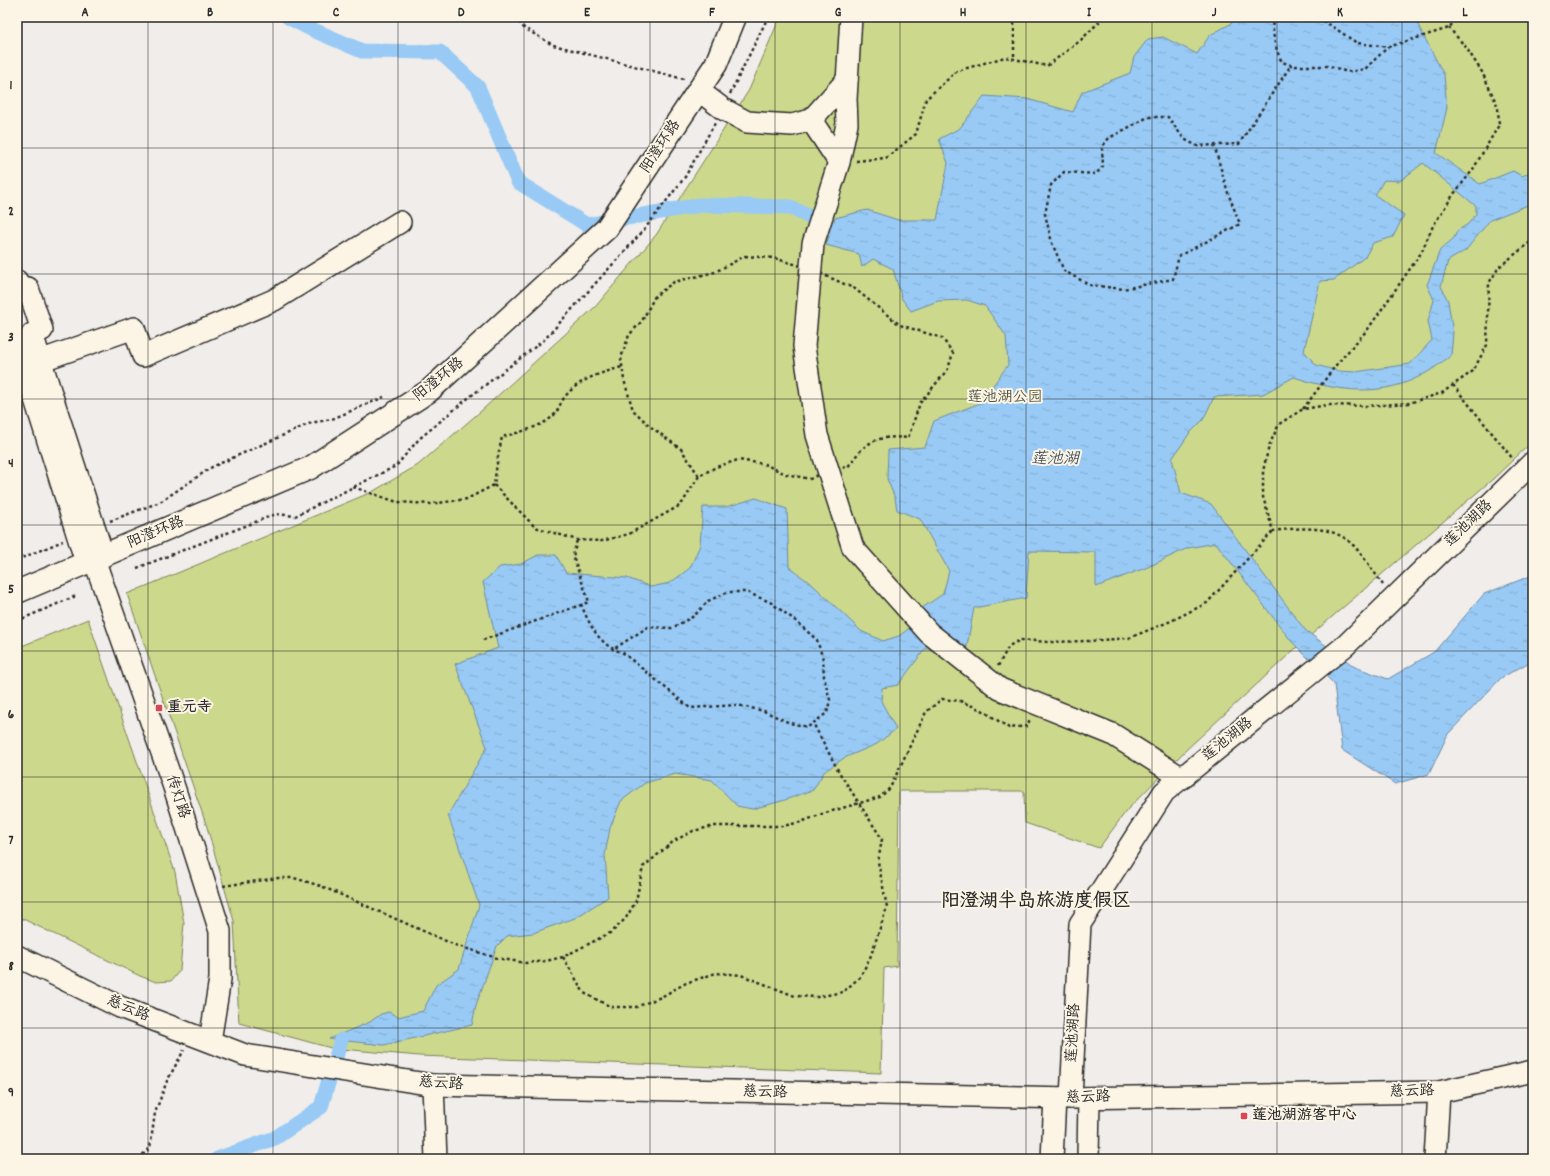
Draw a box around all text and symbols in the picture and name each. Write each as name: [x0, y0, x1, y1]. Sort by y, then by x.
text: A: [81, 4, 89, 23]
text: B: [207, 4, 213, 23]
text: C: [333, 4, 340, 23]
text: D: [458, 4, 465, 23]
text: E: [584, 4, 591, 23]
text: F: [709, 4, 715, 23]
text: G: [835, 4, 842, 23]
text: H: [960, 4, 967, 23]
text: I: [1087, 4, 1092, 23]
text: J: [1212, 4, 1217, 23]
text: K: [1337, 4, 1343, 23]
text: L: [1462, 4, 1468, 23]
text: 1: [10, 77, 13, 96]
street label: 阳澄环路: [635, 116, 687, 178]
text: 2: [8, 203, 14, 222]
text: 3: [8, 329, 14, 348]
street label: 阳澄环路: [409, 353, 469, 407]
park label: 莲池湖公园: [967, 387, 1043, 409]
water label: 莲池湖: [1031, 448, 1081, 471]
text: 4: [8, 455, 14, 474]
street label: 莲池湖路: [1440, 495, 1498, 553]
street label: 阳澄环路: [124, 511, 188, 555]
text: 5: [8, 581, 14, 600]
place label: 重元寺: [167, 697, 212, 719]
marker: 重元寺: [154, 703, 164, 713]
text: 6: [8, 706, 15, 725]
street label: 莲池湖路: [1198, 713, 1258, 767]
street label: 传灯路: [160, 772, 194, 822]
text: 7: [9, 832, 14, 851]
district label: 阳澄湖半岛旅游度假区: [941, 889, 1131, 916]
text: 8: [8, 958, 14, 977]
street label: 慈云路: [103, 990, 153, 1028]
street label: 莲池湖路: [1061, 1002, 1087, 1064]
street label: 慈云路: [418, 1071, 464, 1097]
street label: 慈云路: [1389, 1080, 1435, 1104]
street label: 慈云路: [742, 1082, 788, 1104]
text: 9: [8, 1084, 14, 1103]
street label: 慈云路: [1065, 1087, 1111, 1109]
place label: 莲池湖游客中心: [1252, 1105, 1357, 1127]
marker: 莲池湖游客中心: [1239, 1111, 1249, 1121]

